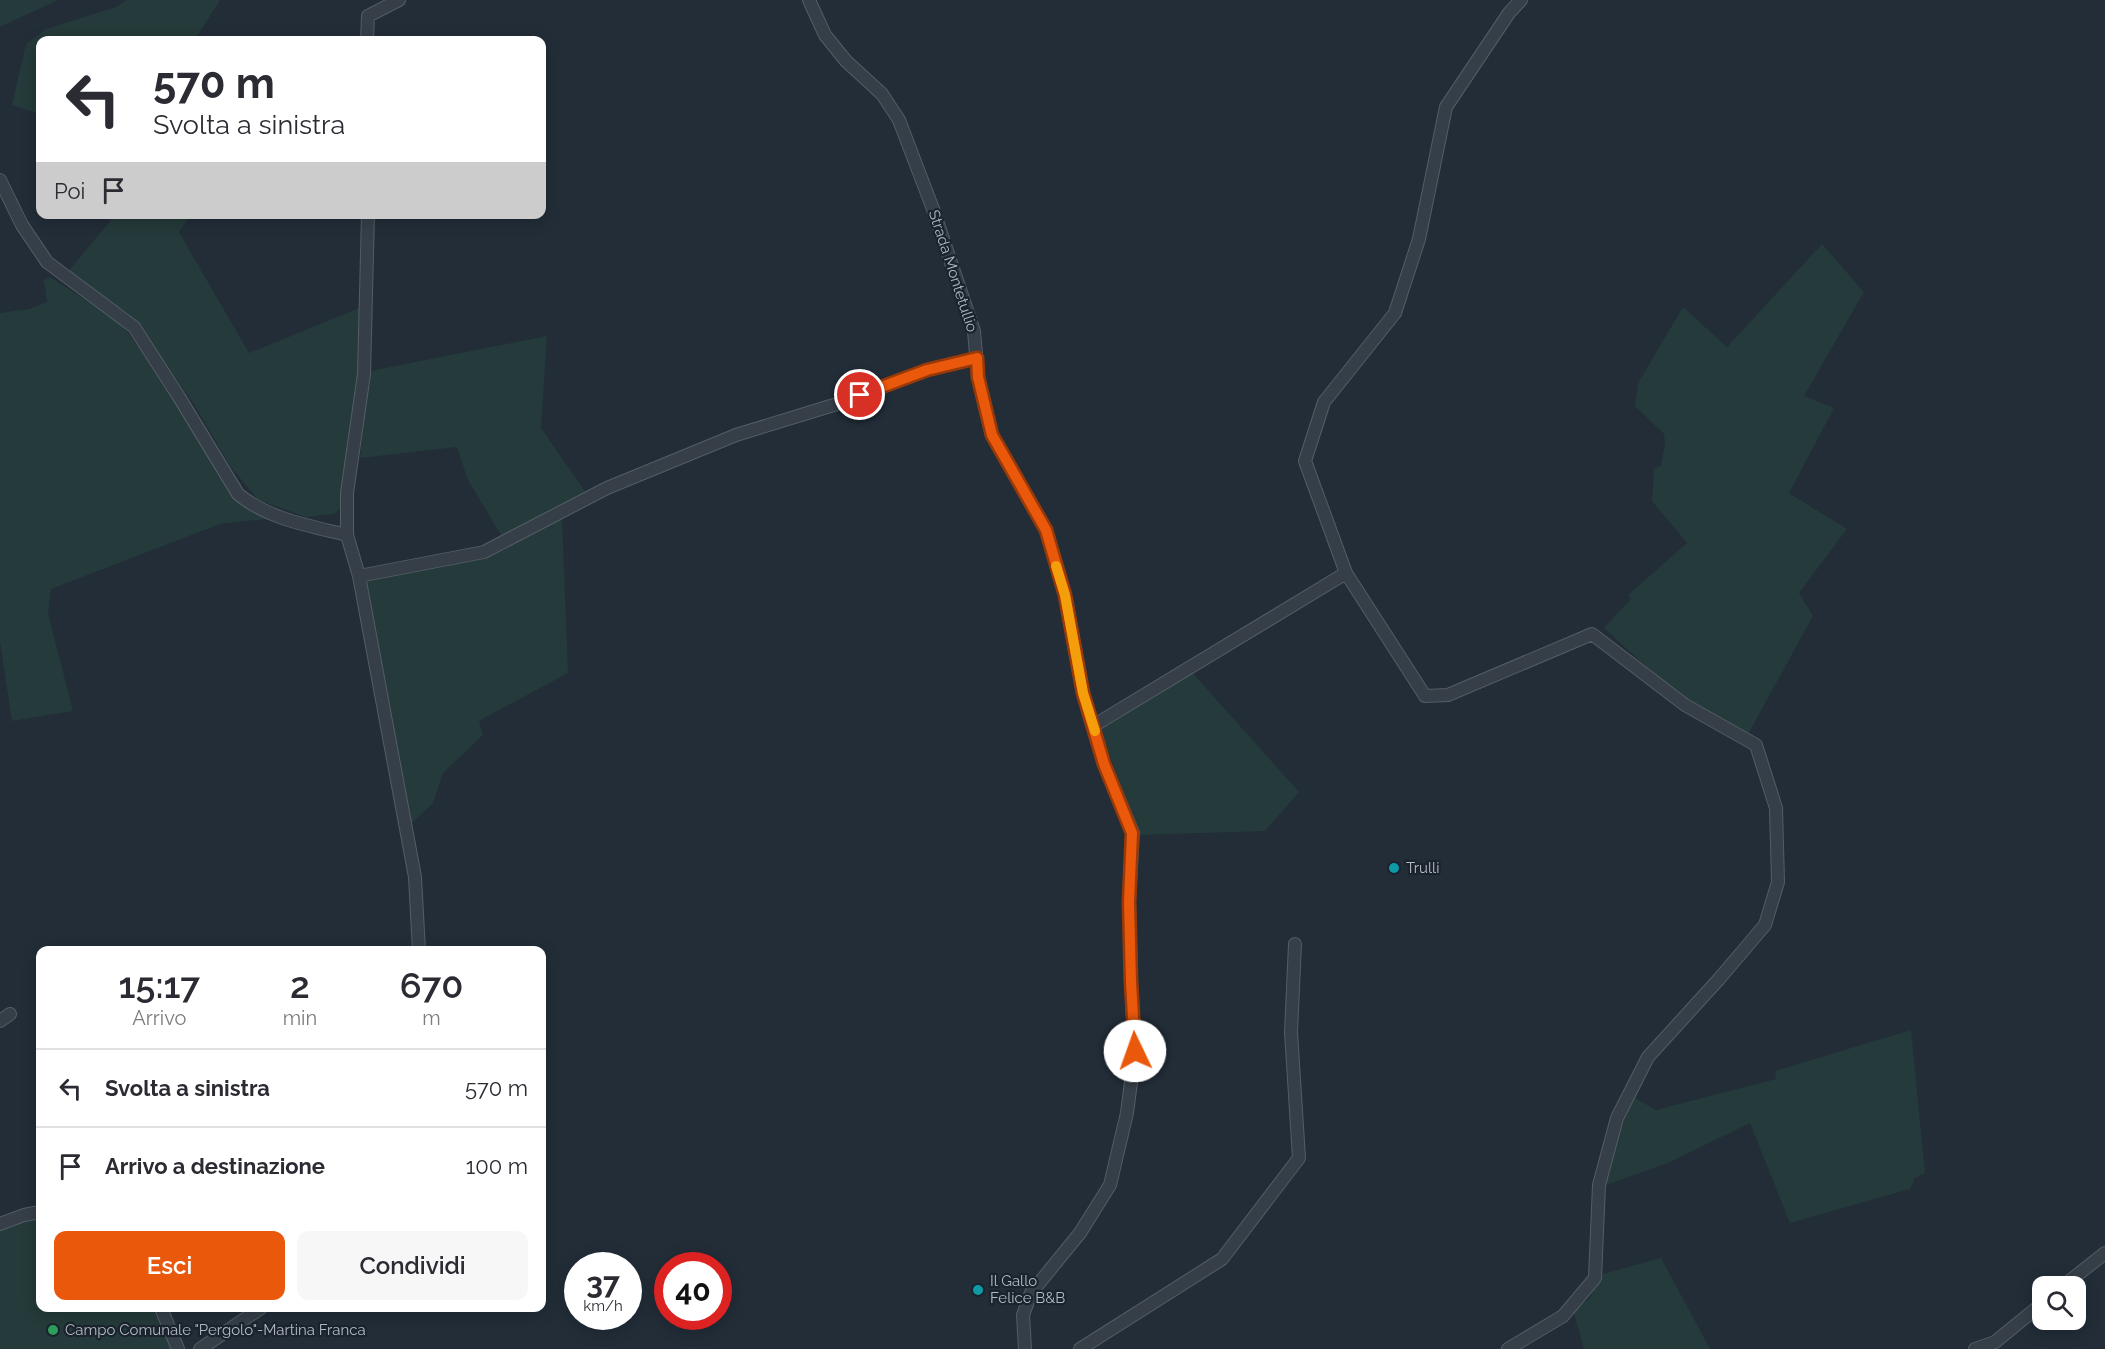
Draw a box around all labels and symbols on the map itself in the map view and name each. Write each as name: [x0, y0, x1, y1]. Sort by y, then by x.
street label: Strada Montetullio: [925, 208, 981, 334]
pin: [834, 369, 885, 420]
place label: Trulli: [1406, 859, 1439, 877]
marker: Trulli: [1387, 861, 1401, 875]
position arrow: [1103, 1019, 1167, 1083]
speed limit sign: 40: [654, 1252, 732, 1330]
place label: Il Gallo Felice B&B: [990, 1272, 1065, 1307]
marker: Il Gallo Felice B&B: [971, 1283, 985, 1297]
place label: Campo Comunale "Pergolo"-Martina Franca: [65, 1321, 366, 1339]
marker: Campo Comunale "Pergolo"-Martina Franca: [46, 1323, 60, 1337]

